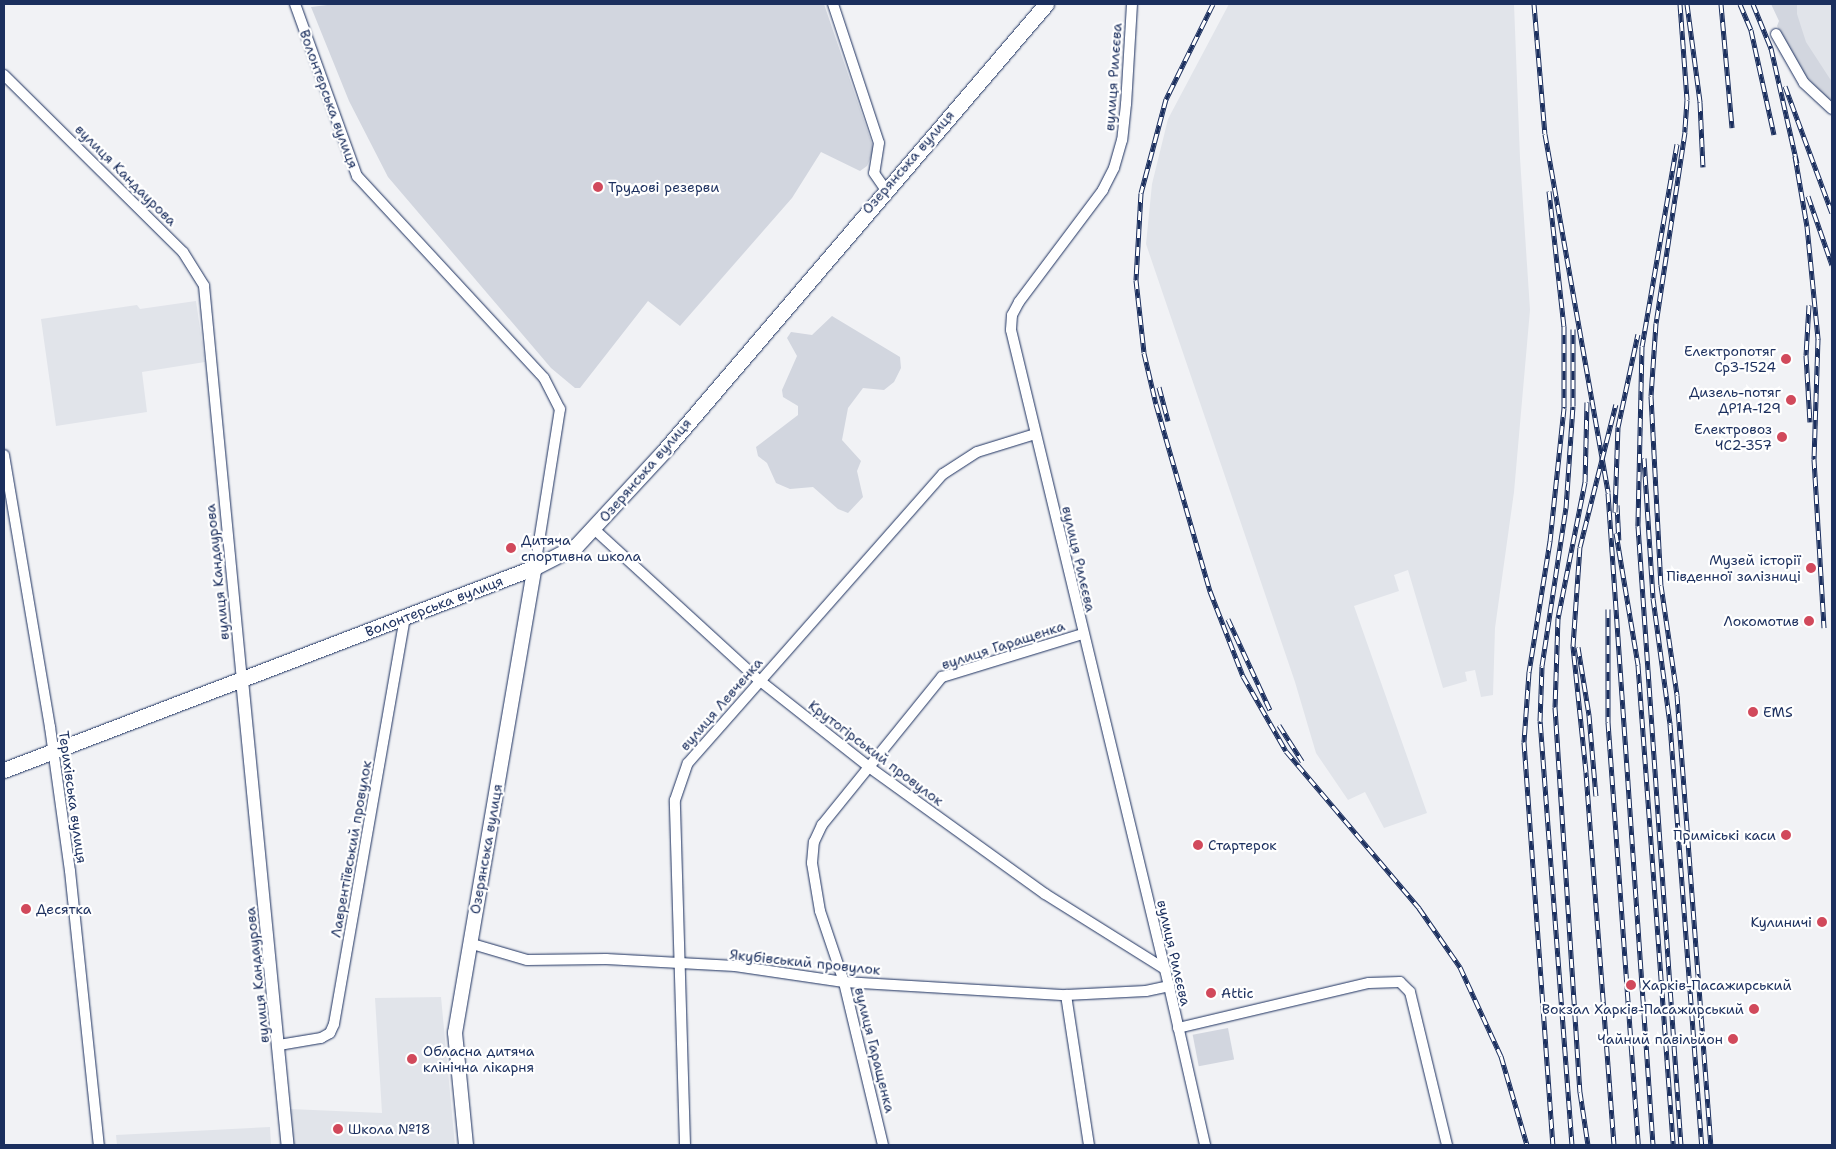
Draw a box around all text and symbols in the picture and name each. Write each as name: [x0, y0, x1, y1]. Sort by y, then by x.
street label: вулиця Рилєєва: [1101, 22, 1125, 132]
street label: Волонтерська вулиця: [296, 27, 362, 171]
street label: Озерянська вулиця: [858, 107, 958, 217]
street label: вулиця Кандаурова: [72, 121, 180, 229]
place label: Трудові резерви: [608, 179, 719, 195]
marker: Трудові резерви: [592, 181, 604, 193]
place label: Електропотяг Ср3-1524: [1684, 343, 1776, 376]
marker: Електропотяг Ср3-1524: [1780, 353, 1792, 365]
place label: Дизель-потяг ДР1А-129: [1689, 384, 1781, 417]
marker: Дизель-потяг ДР1А-129: [1785, 394, 1797, 406]
street label: Озерянська вулиця: [595, 415, 695, 525]
place label: Електровоз ЧС2-357: [1694, 421, 1772, 454]
marker: Електровоз ЧС2-357: [1776, 431, 1788, 443]
street label: вулиця Кандаурова: [201, 503, 233, 641]
street label: вулиця Рилєєва: [1059, 504, 1099, 614]
place label: Дитяча спортивна школа: [521, 532, 641, 564]
marker: Дитяча спортивна школа: [505, 542, 517, 554]
place label: Музей історії Південної залізниці: [1666, 552, 1801, 584]
marker: Музей історії Південної залізниці: [1805, 562, 1817, 574]
street label: Волонтерська вулиця: [363, 572, 505, 640]
place label: Локомотив: [1724, 613, 1799, 629]
marker: Локомотив: [1803, 615, 1815, 627]
street label: вулиця Гаращенка: [939, 617, 1067, 673]
street label: вулиця Левченка: [676, 654, 766, 754]
street label: Крутогірський провулок: [805, 697, 947, 809]
place label: EMS: [1763, 704, 1793, 720]
marker: EMS: [1747, 706, 1759, 718]
street label: Терихівська вулиця: [55, 730, 91, 864]
street label: Лаврентіївський провулок: [327, 759, 375, 939]
street label: Озерянська вулиця: [466, 783, 506, 915]
place label: Приміські каси: [1673, 827, 1776, 843]
marker: Приміські каси: [1780, 829, 1792, 841]
place label: Стартерок: [1208, 837, 1277, 853]
marker: Стартерок: [1192, 839, 1204, 851]
street label: вулиця Рилєєва: [1154, 898, 1194, 1008]
place label: Десятка: [36, 901, 91, 917]
marker: Десятка: [20, 903, 32, 915]
street label: вулиця Кандаурова: [241, 906, 273, 1044]
place label: Кулиничі: [1750, 914, 1812, 930]
marker: Кулиничі: [1816, 916, 1828, 928]
street label: Якубівський провулок: [729, 946, 881, 978]
place label: Харків-Пасажирський: [1642, 977, 1792, 993]
marker: Харків-Пасажирський: [1624, 978, 1638, 992]
place label: Attic: [1221, 985, 1254, 1001]
street label: вулиця Гаращенка: [851, 986, 899, 1114]
marker: Attic: [1205, 987, 1217, 999]
place label: Вокзал Харків-Пасажирський: [1542, 1001, 1744, 1017]
marker: Вокзал Харків-Пасажирський: [1748, 1003, 1760, 1015]
place label: Чайний павільйон: [1597, 1031, 1723, 1047]
marker: Чайний павільйон: [1727, 1033, 1739, 1045]
place label: Обласна дитяча клінічна лікарня: [423, 1043, 534, 1076]
marker: Обласна дитяча клінічна лікарня: [405, 1052, 419, 1066]
place label: Школа №18: [348, 1121, 430, 1137]
marker: Школа №18: [332, 1123, 344, 1135]

